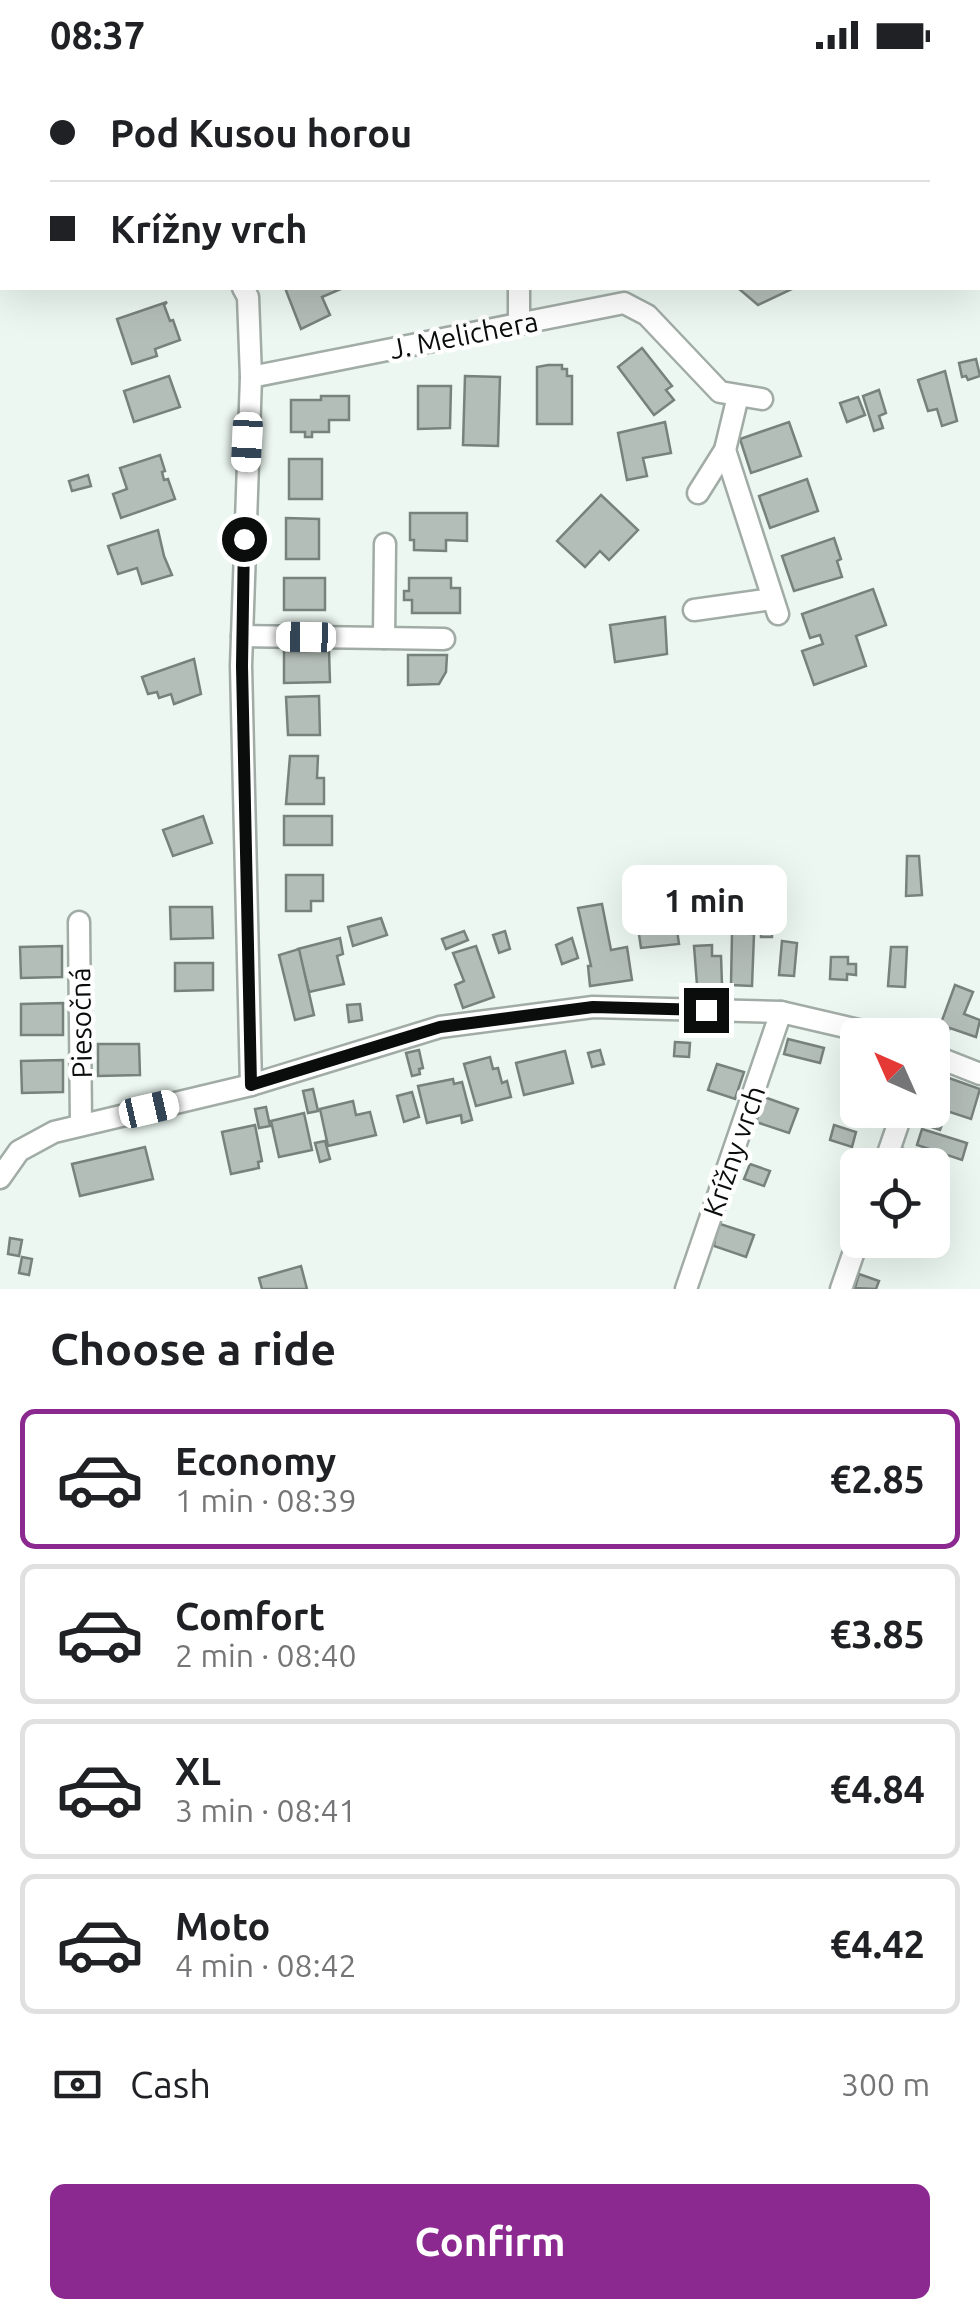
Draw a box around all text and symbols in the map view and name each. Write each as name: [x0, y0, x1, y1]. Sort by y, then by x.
text: 08:37: [50, 14, 145, 56]
text: Pod Kusou horou: [110, 112, 412, 154]
text: Krížny vrch: [110, 208, 308, 250]
street label: J. Melichera: [387, 305, 541, 364]
car: [230, 411, 264, 473]
route start: [222, 517, 267, 562]
car: [276, 621, 336, 653]
callout: 1 min: [624, 865, 788, 935]
text: 1 min: [664, 882, 745, 918]
street label: Piesočná: [64, 967, 97, 1079]
route end: [684, 988, 729, 1033]
north arrow: [840, 1018, 950, 1128]
map controls: [840, 1018, 950, 1258]
street label: Krížny vrch: [697, 1081, 770, 1220]
car: [116, 1088, 182, 1130]
button: locate: [840, 1148, 950, 1258]
text: Choose a ride: [50, 1323, 336, 1374]
icon: car: [55, 1434, 145, 1524]
text: Economy: [175, 1440, 336, 1482]
text: €2.85: [830, 1458, 925, 1500]
text: 1 min · 08:39: [175, 1482, 357, 1518]
icon: car: [55, 1589, 145, 1679]
text: Comfort: [175, 1595, 325, 1637]
text: €3.85: [830, 1613, 925, 1655]
text: 2 min · 08:40: [175, 1637, 357, 1673]
icon: car: [55, 1744, 145, 1834]
text: XL: [175, 1750, 221, 1792]
text: €4.84: [830, 1768, 925, 1810]
text: 3 min · 08:41: [175, 1792, 357, 1828]
icon: car: [55, 1899, 145, 1989]
text: Moto: [175, 1905, 270, 1947]
text: €4.42: [830, 1923, 925, 1965]
text: 4 min · 08:42: [175, 1947, 357, 1983]
icon: cash: [50, 2057, 105, 2112]
text: Cash: [130, 2063, 211, 2105]
text: 300 m: [841, 2066, 930, 2102]
button: Confirm: [50, 2184, 930, 2299]

